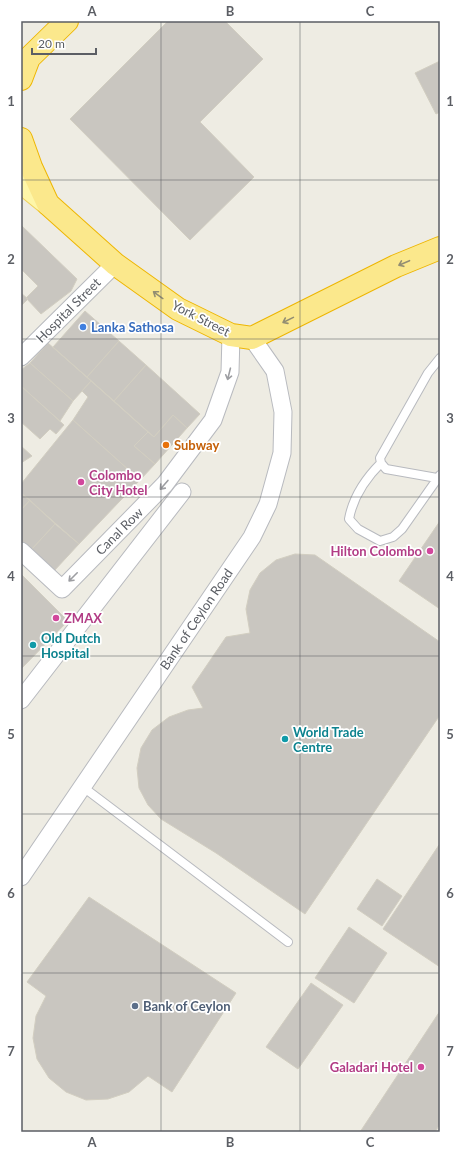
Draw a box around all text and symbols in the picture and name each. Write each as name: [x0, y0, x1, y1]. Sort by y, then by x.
text: A: [86, 3, 97, 19]
text: B: [226, 3, 235, 19]
text: C: [366, 3, 375, 19]
scale bar: [32, 30, 96, 56]
text: 20 m: [38, 36, 65, 51]
text: 1: [7, 93, 15, 109]
text: 1: [446, 93, 454, 109]
text: 2: [7, 251, 15, 267]
text: 2: [446, 251, 454, 267]
one-way arrow: [399, 260, 411, 267]
street label: Hospital Street: [32, 274, 104, 346]
one-way arrow: [153, 291, 164, 299]
street label: York Street: [169, 297, 233, 340]
one-way arrow: [282, 317, 294, 324]
place label: Lanka Sathosa: [91, 319, 174, 335]
marker: Lanka Sathosa: [78, 322, 88, 332]
one-way arrow: [224, 367, 232, 380]
text: 3: [7, 410, 15, 426]
text: 3: [446, 410, 454, 426]
place label: Subway: [174, 437, 219, 453]
marker: Subway: [161, 440, 171, 450]
place label: Colombo City Hotel: [89, 467, 148, 498]
marker: Colombo City Hotel: [76, 477, 86, 487]
one-way arrow: [160, 479, 169, 490]
street label: Canal Row: [92, 504, 146, 558]
place label: Hilton Colombo: [330, 543, 423, 559]
marker: Hilton Colombo: [425, 546, 435, 556]
street label: Bank of Ceylon Road: [156, 565, 236, 673]
text: 4: [7, 568, 15, 584]
text: 4: [446, 568, 454, 584]
one-way arrow: [68, 573, 78, 582]
place label: ZMAX: [64, 610, 102, 626]
marker: ZMAX: [51, 613, 61, 623]
place label: Old Dutch Hospital: [41, 630, 101, 661]
marker: Old Dutch Hospital: [28, 640, 38, 650]
place label: World Trade Centre: [293, 724, 364, 755]
text: 5: [7, 726, 15, 742]
text: 5: [446, 726, 454, 742]
marker: World Trade Centre: [280, 734, 290, 744]
text: 6: [7, 885, 15, 901]
text: 6: [446, 885, 454, 901]
place label: Bank of Ceylon: [143, 998, 230, 1014]
marker: Bank of Ceylon: [130, 1001, 140, 1011]
text: 7: [7, 1043, 15, 1059]
text: 7: [446, 1043, 454, 1059]
place label: Galadari Hotel: [330, 1059, 413, 1075]
marker: Galadari Hotel: [416, 1062, 426, 1072]
text: A: [86, 1134, 97, 1150]
text: B: [226, 1134, 235, 1150]
text: C: [366, 1134, 375, 1150]

